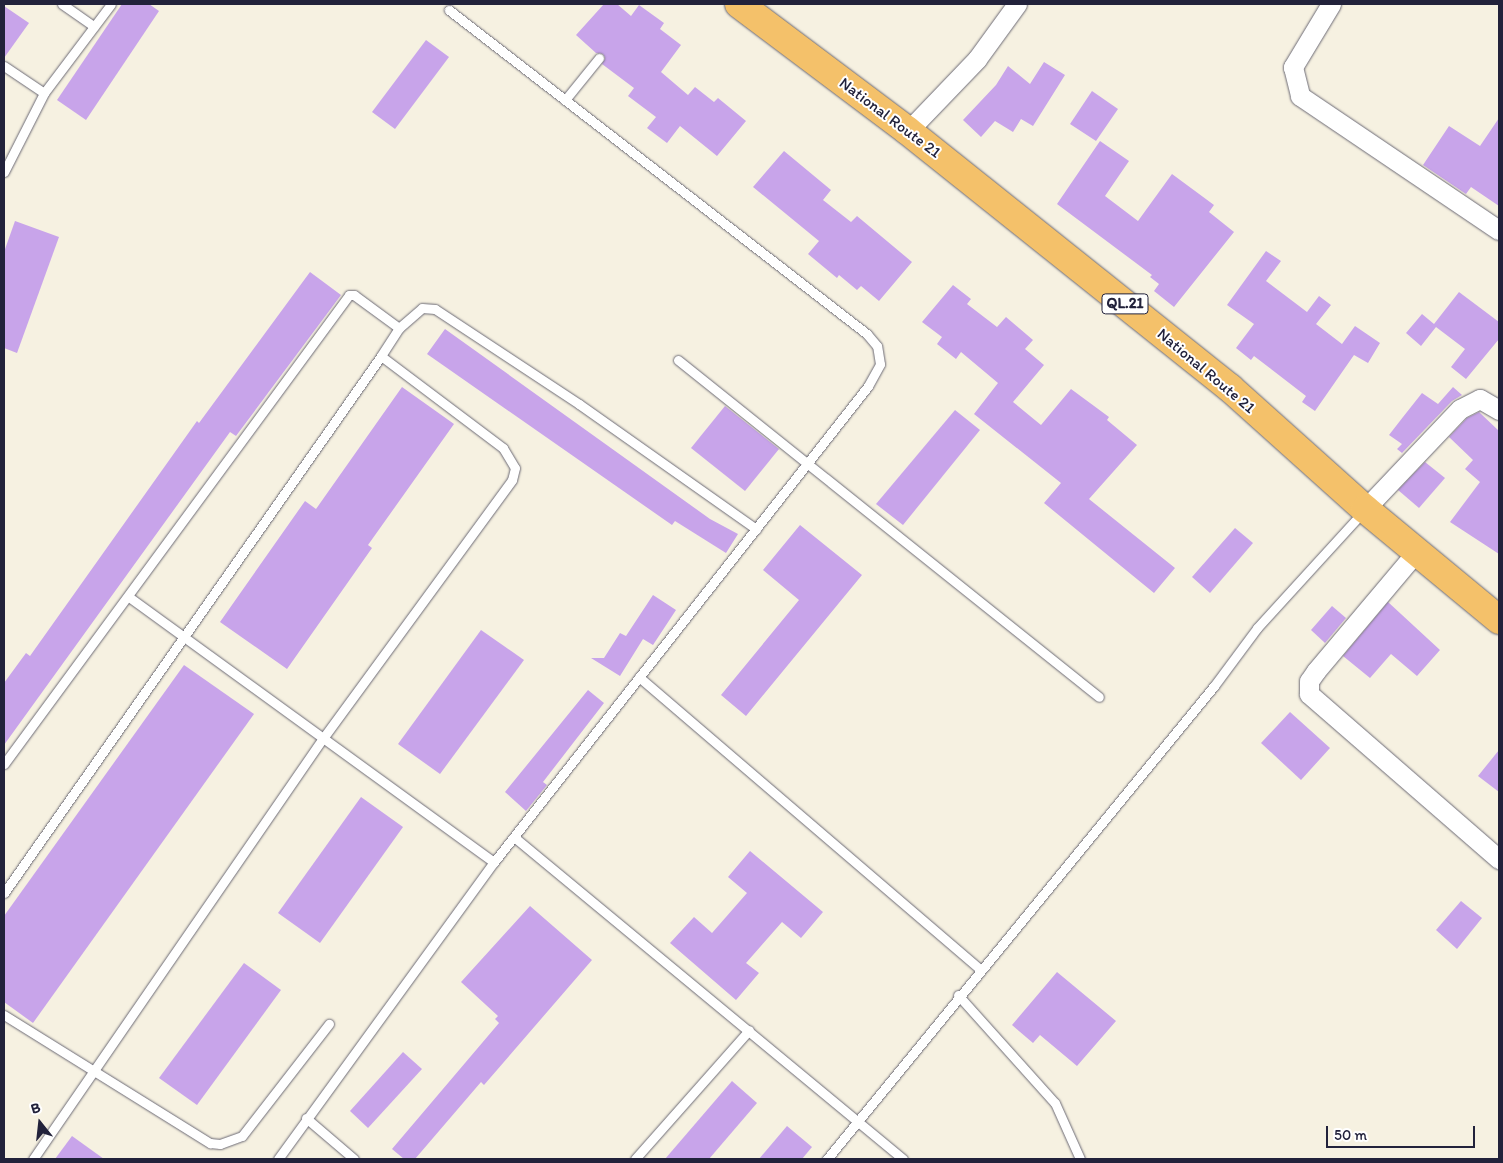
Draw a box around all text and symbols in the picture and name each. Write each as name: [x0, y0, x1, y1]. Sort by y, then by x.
street label: National Route 21: [836, 74, 944, 162]
road number: QL.21: [1101, 292, 1149, 316]
street label: National Route 21: [1153, 324, 1259, 418]
north arrow: [15, 1098, 65, 1148]
text: B: [29, 1099, 42, 1118]
scale bar: [1328, 1116, 1477, 1148]
text: 50 m: [1334, 1126, 1367, 1144]

